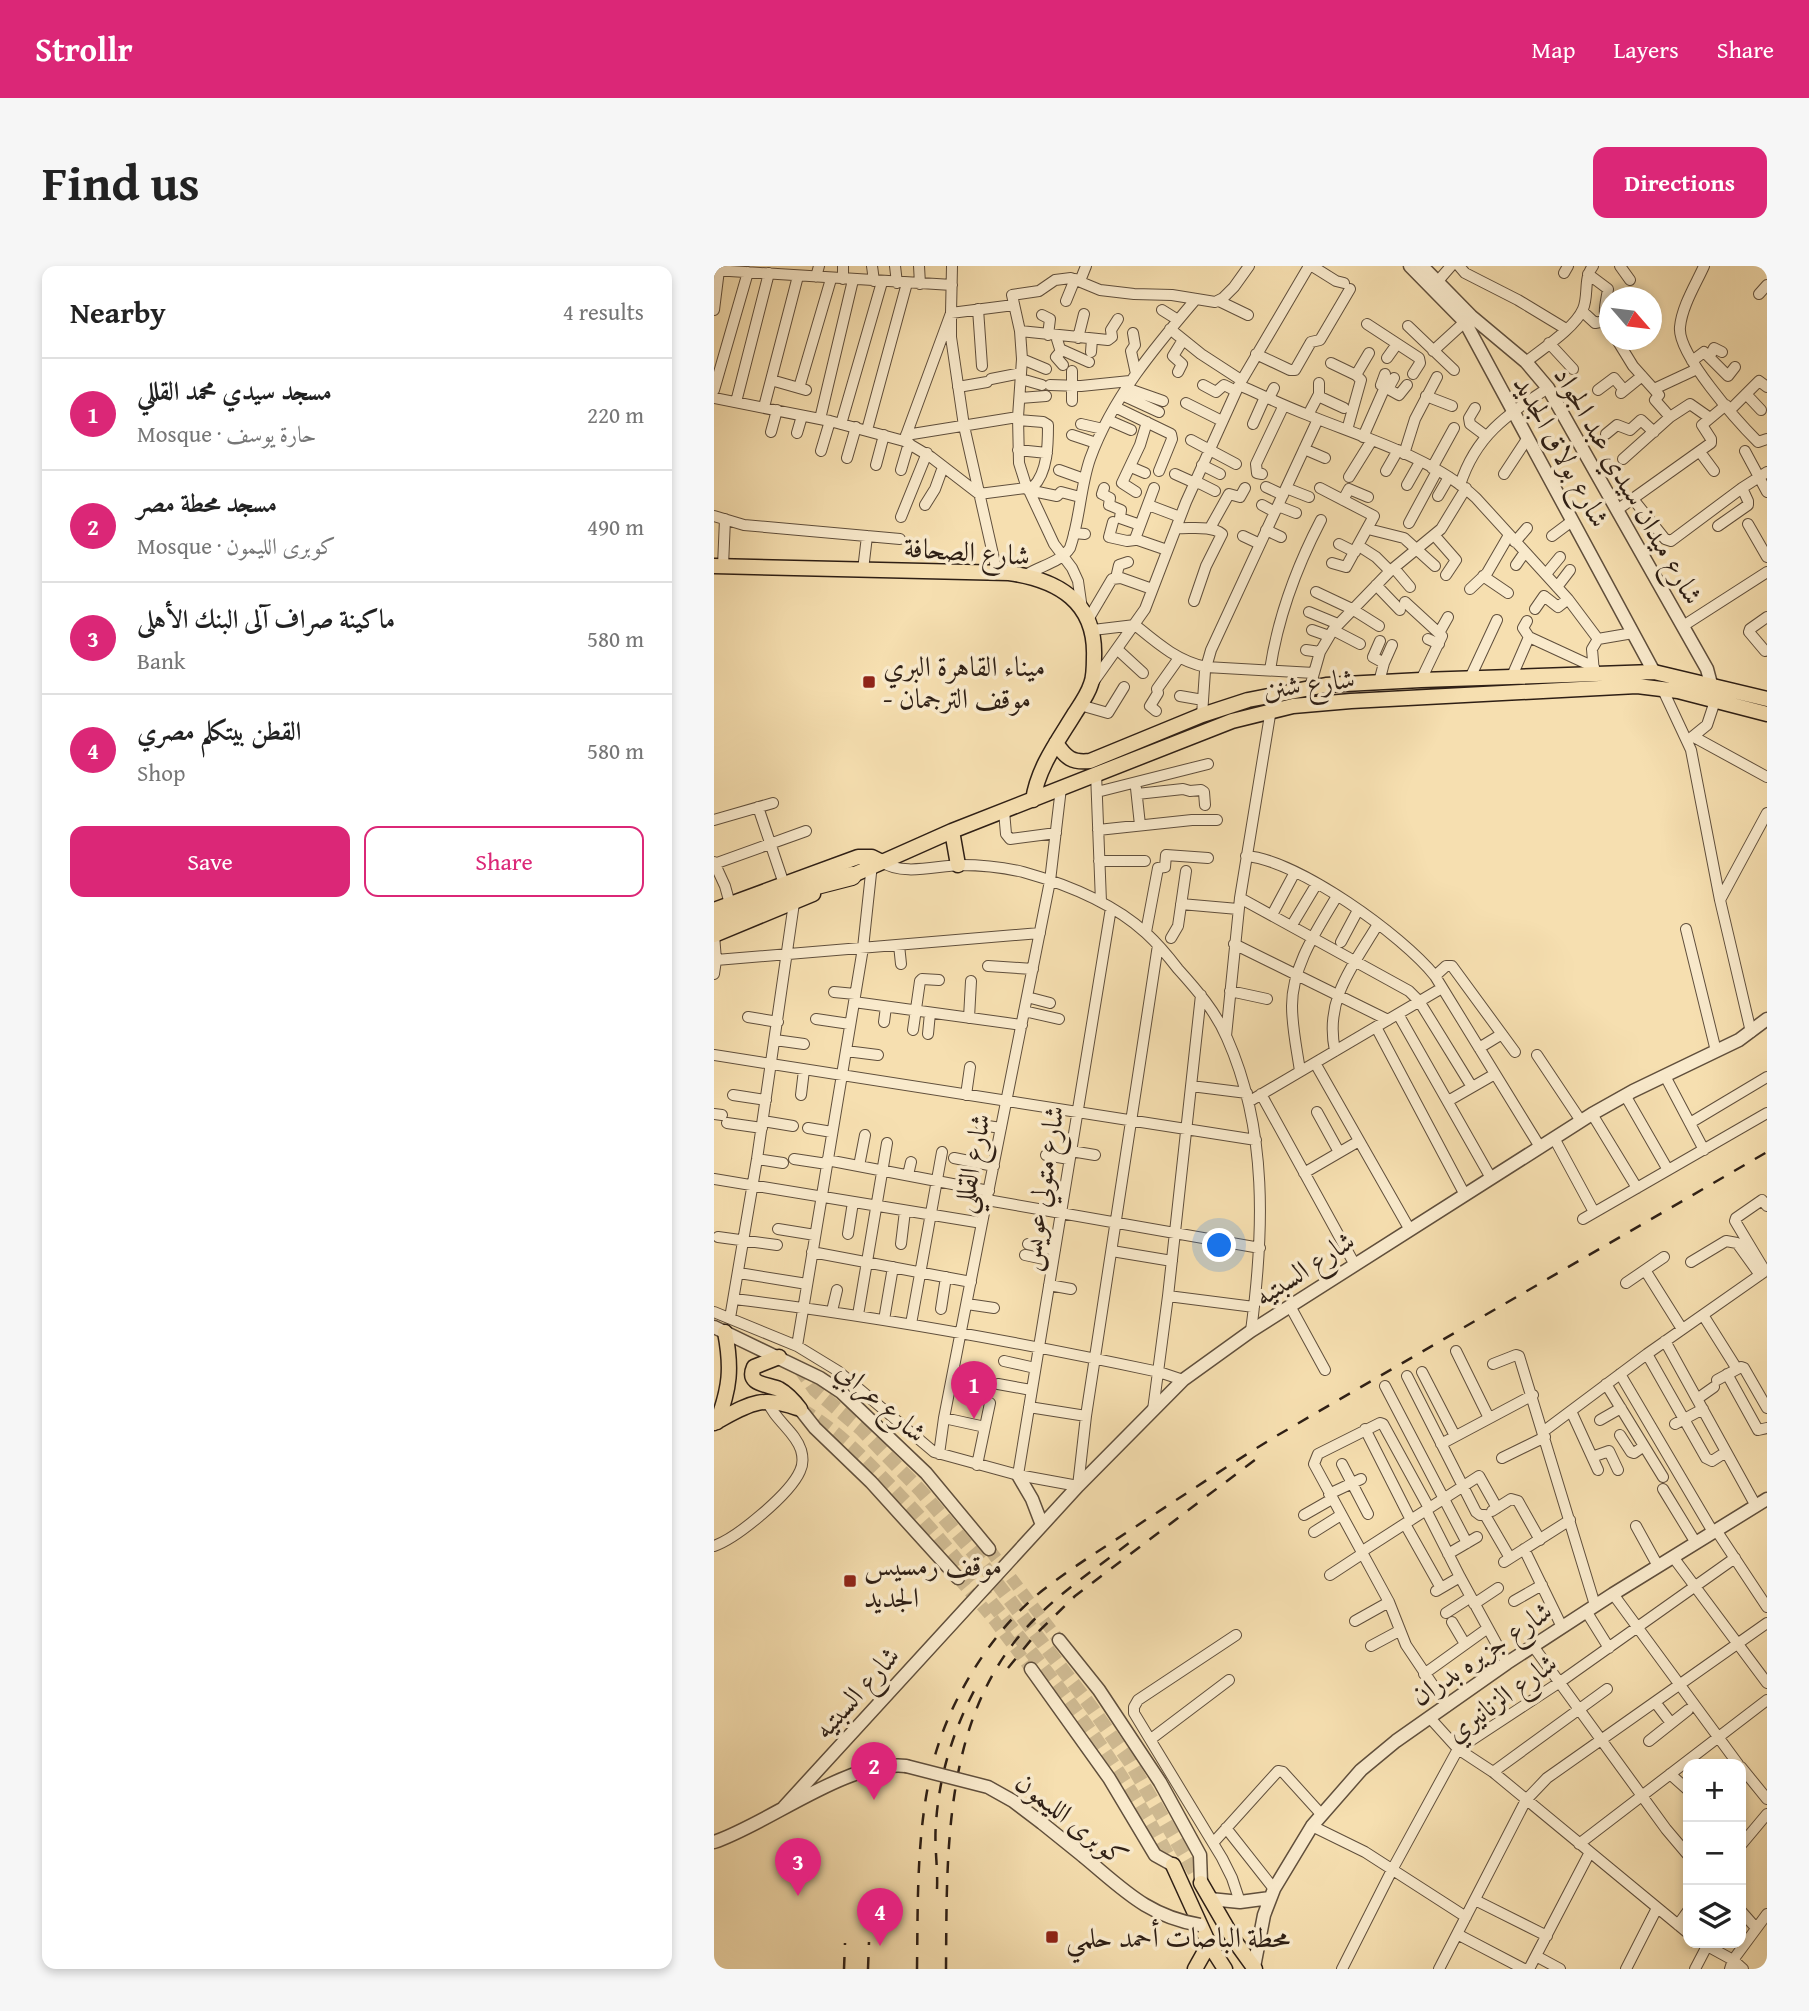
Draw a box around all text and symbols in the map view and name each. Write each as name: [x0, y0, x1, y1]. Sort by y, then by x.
text: Strollr: [35, 25, 133, 73]
text: Map: [1532, 32, 1575, 67]
text: Layers: [1613, 32, 1679, 67]
text: Share: [1717, 32, 1774, 67]
text: Find us: [42, 146, 200, 218]
button: Directions: [1593, 147, 1767, 218]
north arrow: [1599, 287, 1662, 350]
text: Nearby: [70, 290, 166, 334]
text: 4 results: [563, 295, 644, 328]
street label: شارع ميدان سيدي عبد الجواد: [1541, 358, 1714, 614]
street label: شارع بولاق الجديد: [1500, 367, 1621, 536]
text: مسجد سيدي محمد القللي: [137, 371, 332, 410]
text: 1: [87, 398, 99, 431]
text: 220 m: [587, 398, 644, 431]
text: Mosque · حارة يوسف: [137, 417, 316, 450]
text: مسجد محطة مصر: [137, 483, 277, 522]
text: 2: [87, 510, 99, 543]
text: 490 m: [587, 510, 644, 543]
street label: شارع الصحافة: [902, 526, 1031, 579]
text: Mosque · كوبرى الليمون: [137, 529, 336, 562]
text: ماكينة صراف آلى البنك الأهلى: [137, 599, 395, 638]
text: 3: [87, 622, 99, 655]
text: 580 m: [587, 622, 644, 655]
text: Bank: [137, 644, 186, 677]
place label: ميناء القاهرة البري - موقف الترجمان: [883, 645, 1045, 718]
street label: شارع شنن: [1261, 657, 1358, 712]
marker: ميناء القاهرة البري - موقف الترجمان: [861, 674, 877, 690]
text: القطن بيتكلم مصري: [137, 711, 301, 750]
text: 4: [87, 734, 99, 767]
text: 580 m: [587, 734, 644, 767]
text: Shop: [137, 756, 185, 789]
button: Save: [70, 826, 350, 897]
button: Share: [364, 826, 644, 897]
street label: شارع متولي عويس: [1007, 1102, 1078, 1274]
street label: شارع القللي: [941, 1110, 1007, 1217]
street label: شارع السبتيه: [1245, 1220, 1364, 1319]
your location: [1202, 1228, 1236, 1262]
street label: شارع عرابي: [825, 1350, 937, 1455]
pin: 1: [951, 1361, 997, 1419]
place label: موقف رمسيس الجديد: [864, 1544, 1002, 1617]
marker: موقف رمسيس الجديد: [842, 1573, 858, 1589]
street label: شارع جزيره بدران: [1402, 1590, 1562, 1718]
street label: شارع السبتيه: [803, 1636, 912, 1750]
street label: شارع الزنانيري: [1437, 1642, 1567, 1754]
pin: 2: [851, 1742, 897, 1800]
map controls: [1683, 1759, 1746, 1948]
button: +: [1683, 1759, 1746, 1822]
street label: كوبرى الليمون: [1007, 1761, 1138, 1876]
button: −: [1683, 1822, 1746, 1885]
pin: 3: [775, 1838, 821, 1896]
button: layers: [1683, 1885, 1746, 1948]
pin: 4: [857, 1888, 903, 1946]
place label: محطة الباصات أحمد حلمي: [1066, 1916, 1290, 1964]
marker: محطة الباصات أحمد حلمي: [1044, 1929, 1060, 1945]

